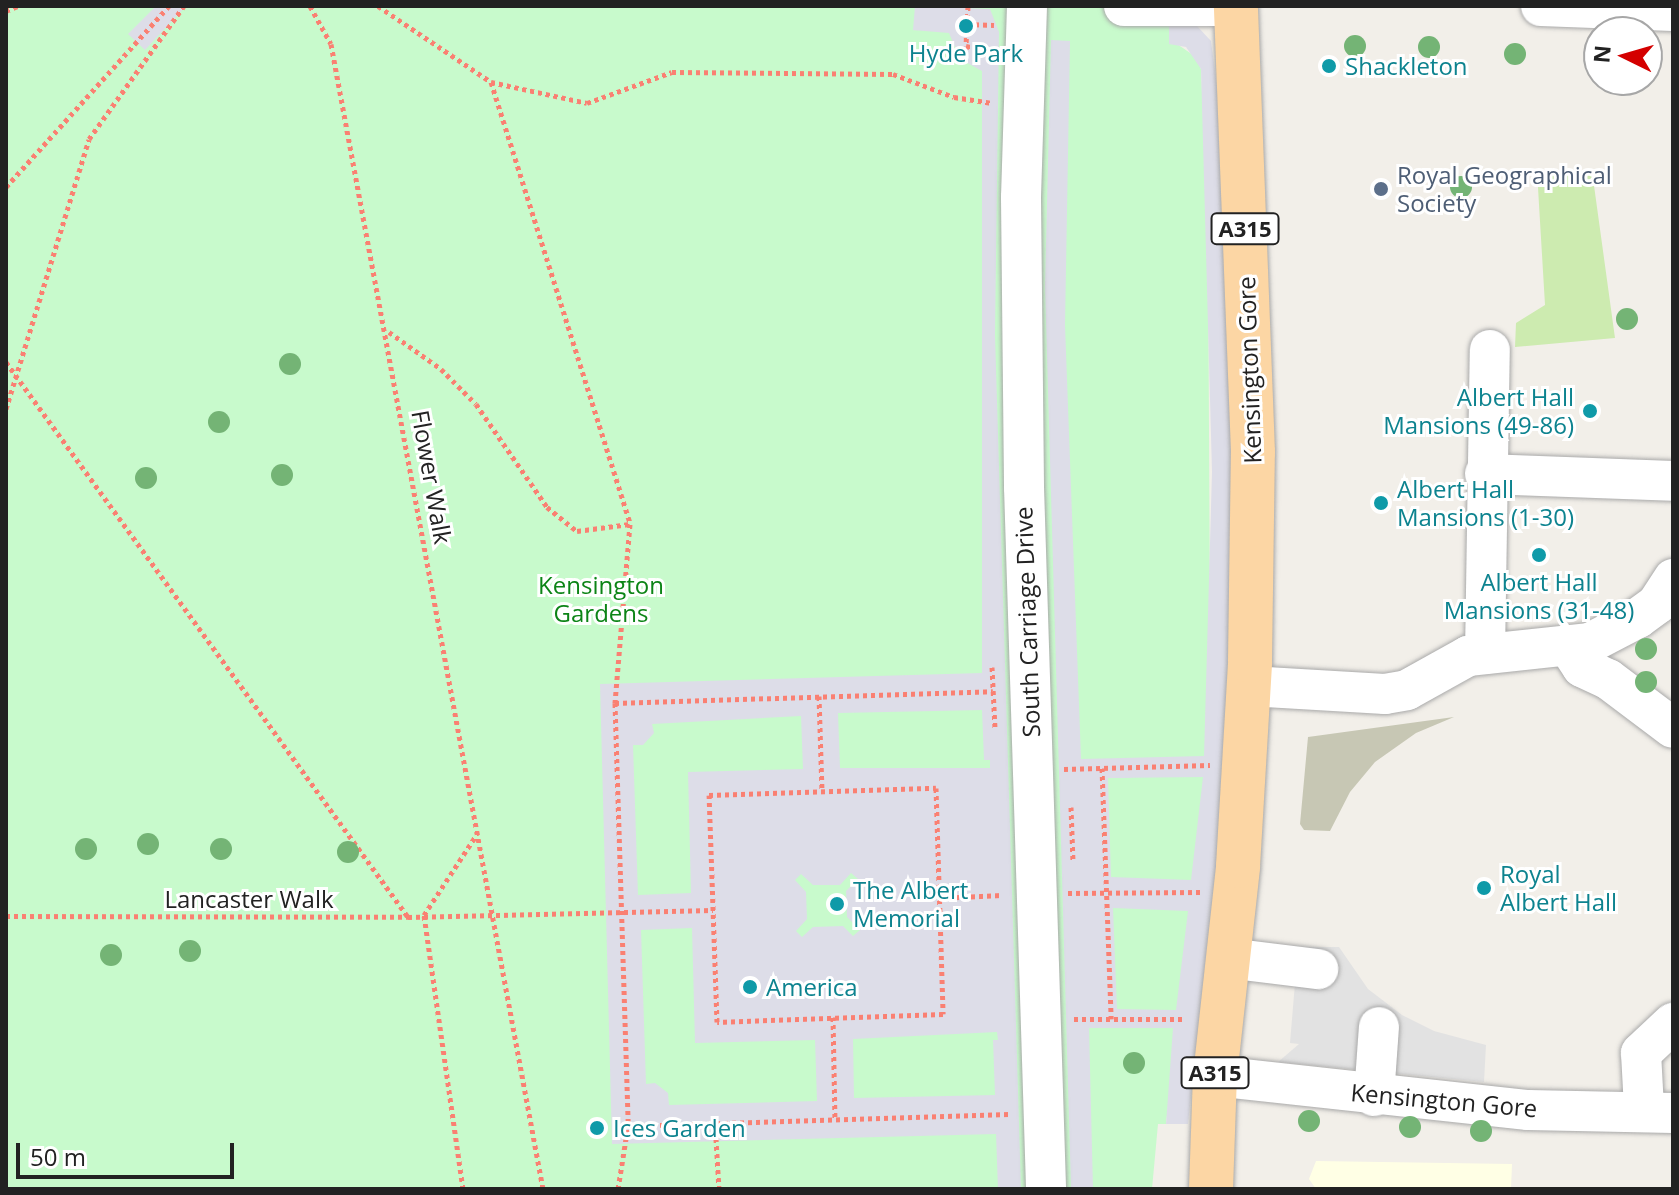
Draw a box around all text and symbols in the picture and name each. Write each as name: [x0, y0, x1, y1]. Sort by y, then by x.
north arrow: [1583, 16, 1663, 96]
marker: Hyde Park: [957, 17, 975, 35]
place label: Hyde Park: [909, 39, 1023, 67]
text: N: [1585, 44, 1617, 64]
place label: Shackleton: [1345, 52, 1468, 80]
marker: Shackleton: [1320, 57, 1338, 75]
place label: Royal Geographical Society: [1397, 161, 1612, 217]
marker: Royal Geographical Society: [1372, 180, 1390, 198]
road number: A315: [1209, 211, 1281, 247]
street label: Kensington Gore: [1231, 276, 1267, 464]
place label: Albert Hall Mansions (49-86): [1383, 383, 1574, 439]
marker: Albert Hall Mansions (49-86): [1581, 402, 1599, 420]
street label: Flower Walk: [406, 408, 458, 546]
place label: Albert Hall Mansions (1-30): [1397, 475, 1574, 531]
marker: Albert Hall Mansions (1-30): [1372, 494, 1390, 512]
street label: South Carriage Drive: [1009, 506, 1045, 738]
marker: Albert Hall Mansions (31-48): [1530, 546, 1548, 564]
place label: Albert Hall Mansions (31-48): [1444, 568, 1634, 624]
park label: Kensington Gardens: [538, 571, 664, 627]
place label: Royal Albert Hall: [1500, 860, 1617, 916]
place label: The Albert Memorial: [853, 876, 968, 932]
marker: Royal Albert Hall: [1475, 879, 1493, 897]
street label: Lancaster Walk: [164, 885, 334, 913]
marker: The Albert Memorial: [828, 895, 846, 913]
place label: America: [766, 973, 858, 1001]
marker: America: [741, 978, 759, 996]
road number: A315: [1179, 1055, 1251, 1091]
street label: Kensington Gore: [1349, 1077, 1539, 1123]
place label: Ices Garden: [613, 1114, 746, 1142]
marker: Ices Garden: [588, 1119, 606, 1137]
scale bar: [20, 1127, 238, 1177]
text: 50 m: [30, 1140, 86, 1173]

